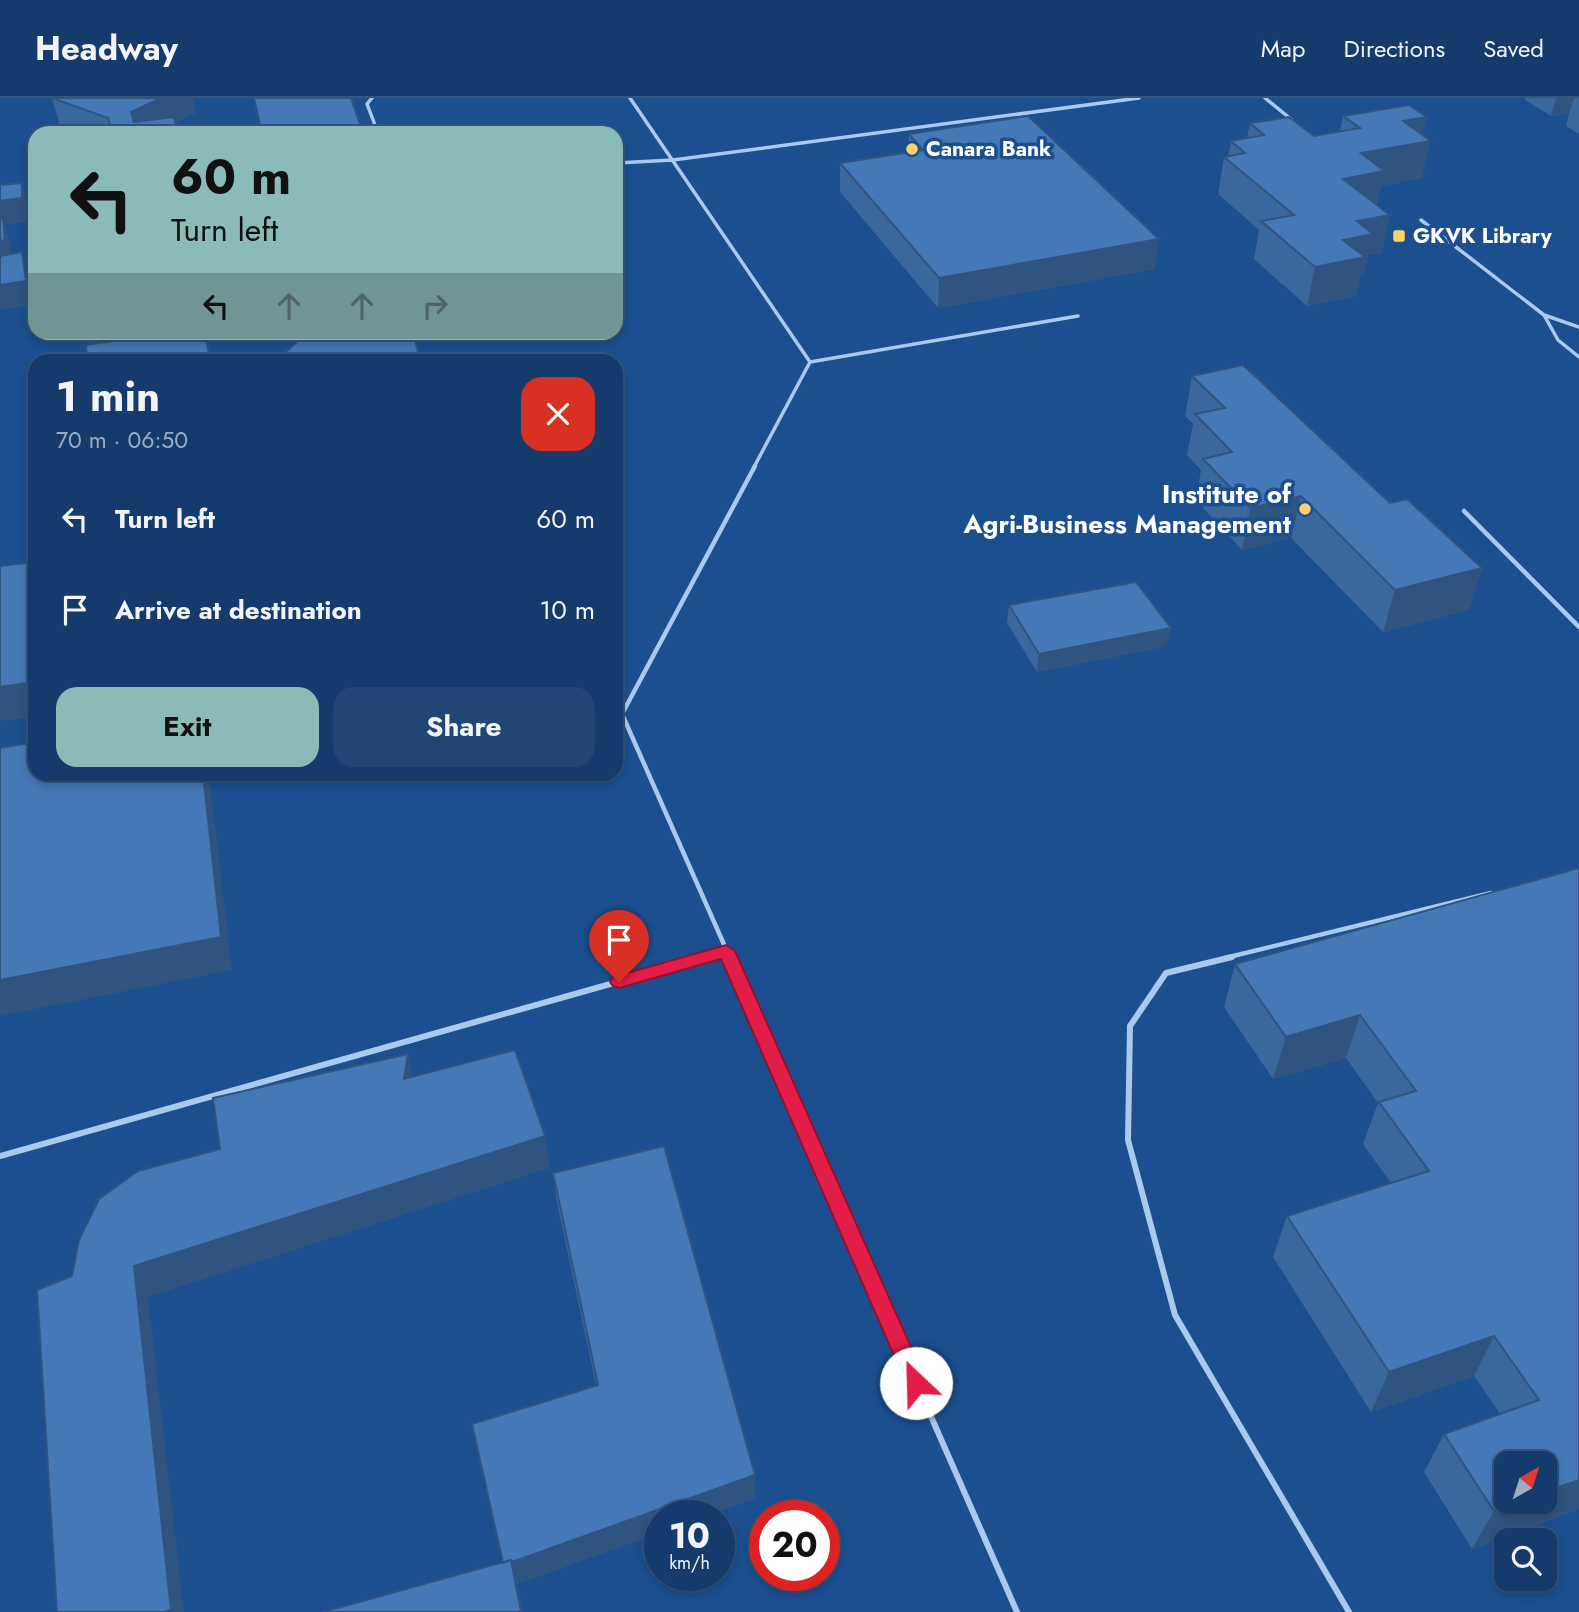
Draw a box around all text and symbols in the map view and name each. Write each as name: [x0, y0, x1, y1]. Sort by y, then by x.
text: Headway: [35, 25, 178, 72]
text: Map: [1261, 31, 1306, 66]
text: Directions: [1344, 31, 1445, 66]
text: Saved: [1483, 31, 1544, 66]
place label: Canara Bank: [926, 134, 1051, 164]
marker: Canara Bank: [904, 141, 920, 157]
text: 60 m: [171, 142, 291, 212]
icon: left: [56, 154, 147, 245]
text: Turn left: [171, 207, 278, 253]
place label: GKVK Library: [1413, 221, 1553, 251]
marker: GKVK Library: [1391, 228, 1407, 244]
icon: left: [197, 287, 235, 325]
icon: ahead: [270, 287, 308, 325]
icon: ahead: [343, 287, 381, 325]
icon: right: [416, 287, 454, 325]
text: 1 min: [56, 366, 160, 427]
button: close: [521, 377, 595, 451]
text: 70 m · 06:50: [56, 423, 188, 457]
place label: Institute of Agri-Business Management: [962, 475, 1292, 543]
icon: left: [56, 500, 94, 538]
text: Turn left: [115, 500, 215, 538]
text: 60 m: [536, 500, 595, 538]
marker: Institute of Agri-Business Management: [1297, 501, 1313, 517]
icon: arrive: [56, 591, 94, 629]
text: Arrive at destination: [115, 591, 362, 629]
text: 10 m: [540, 591, 595, 629]
button: Exit: [56, 687, 319, 767]
button: Share: [333, 687, 595, 767]
pin: [589, 910, 649, 982]
icon: arrive: [600, 921, 638, 959]
position arrow: [879, 1346, 953, 1420]
north arrow: [1494, 1451, 1558, 1514]
map controls: [1494, 1451, 1557, 1591]
speed limit sign: 20: [749, 1500, 840, 1591]
text: 10: [669, 1511, 710, 1561]
button: search: [1494, 1528, 1557, 1591]
text: km/h: [669, 1550, 710, 1576]

